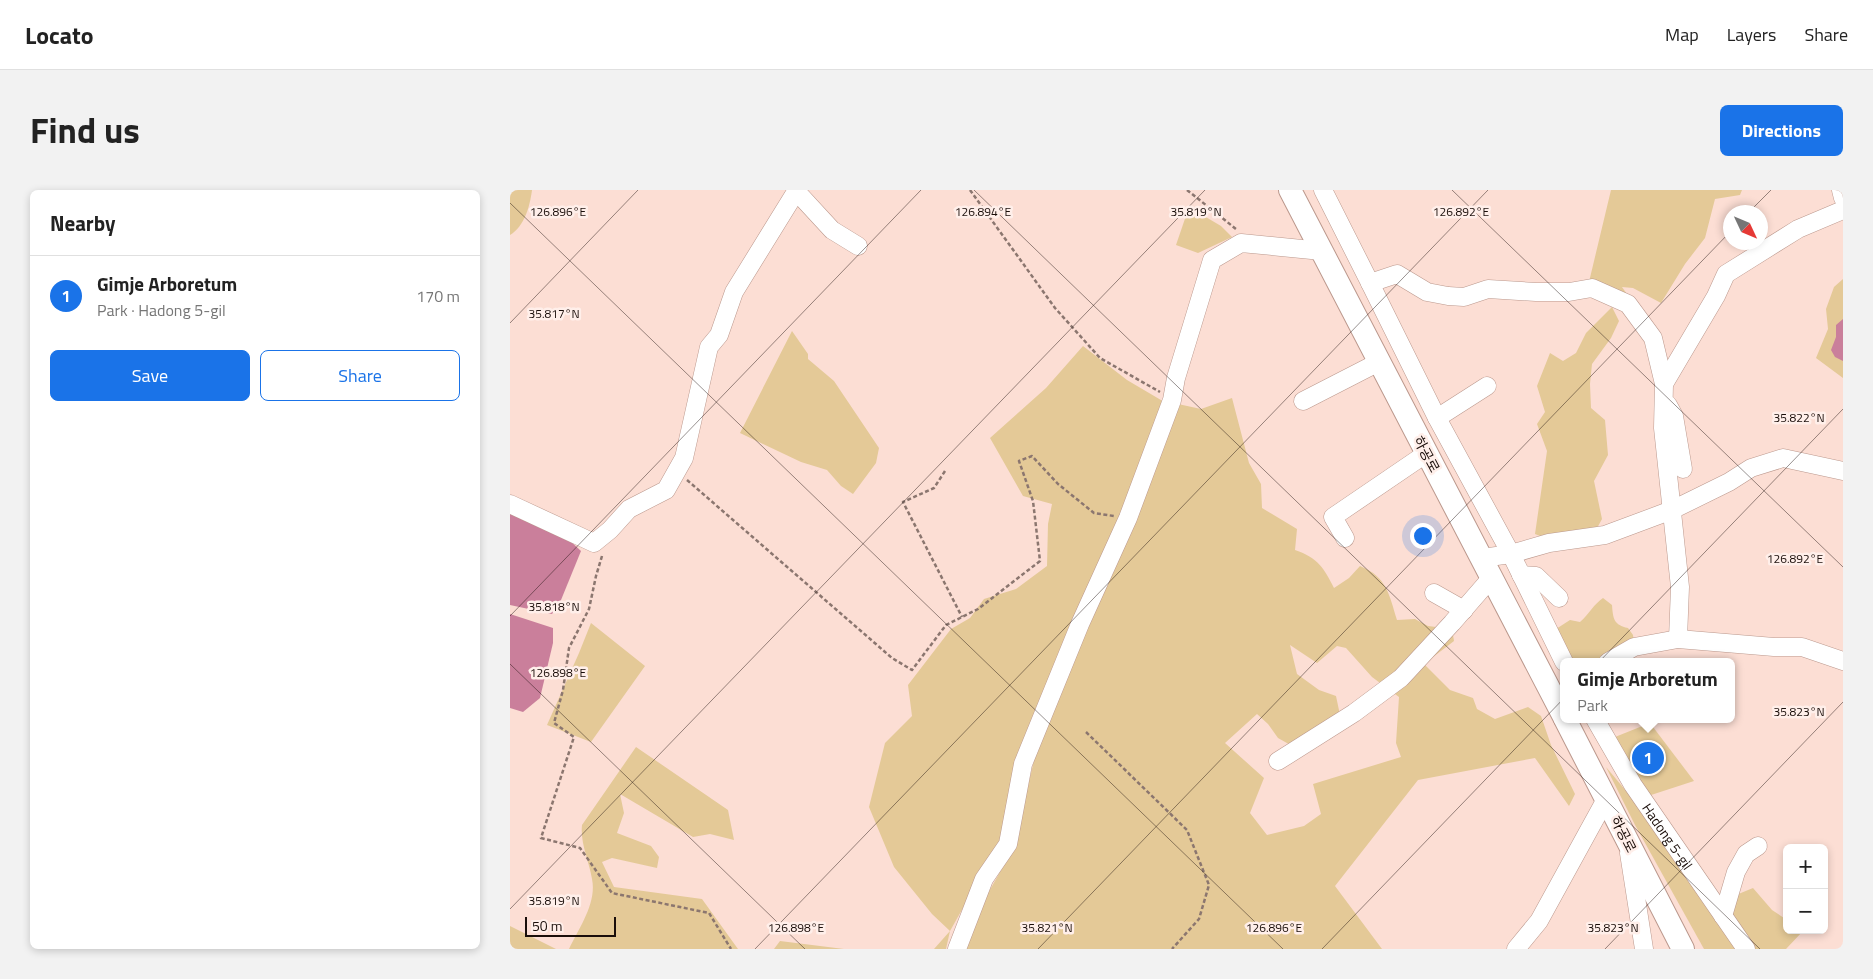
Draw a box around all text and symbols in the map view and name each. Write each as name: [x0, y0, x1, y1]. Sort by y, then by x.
text: Locato: [25, 17, 94, 53]
text: Map: [1665, 21, 1699, 48]
text: Layers: [1727, 21, 1776, 48]
text: Share: [1804, 21, 1848, 48]
text: Find us: [30, 103, 140, 157]
button: Directions: [1720, 105, 1843, 156]
text: 126.896°E: [530, 202, 586, 221]
text: 126.894°E: [955, 202, 1011, 221]
text: 35.819°N: [1170, 202, 1222, 221]
text: 126.892°E: [1433, 202, 1489, 221]
north arrow: [1723, 205, 1768, 250]
text: Nearby: [50, 207, 115, 239]
text: Gimje Arboretum: [97, 269, 237, 298]
text: 1: [62, 284, 70, 308]
text: 170 m: [416, 284, 460, 308]
text: Park · Hadong 5-gil: [97, 298, 226, 322]
text: 35.817°N: [528, 304, 580, 323]
button: Save: [50, 350, 250, 401]
button: Share: [260, 350, 460, 401]
text: 35.822°N: [1773, 408, 1825, 427]
street label: 하공로: [1409, 432, 1445, 476]
your location: [1410, 523, 1436, 549]
text: 126.892°E: [1767, 549, 1823, 568]
text: 35.818°N: [528, 597, 580, 616]
popup: [1560, 658, 1735, 723]
text: 126.898°E: [530, 663, 586, 682]
text: Gimje Arboretum: [1577, 664, 1718, 693]
text: Park: [1577, 693, 1608, 717]
text: 35.823°N: [1773, 702, 1825, 721]
pin: 1: [1632, 739, 1664, 777]
street label: Hadong 5-gil: [1638, 798, 1698, 873]
street label: 하공로: [1606, 812, 1642, 856]
map controls: [1783, 844, 1828, 934]
button: +: [1783, 844, 1828, 889]
button: −: [1783, 889, 1828, 934]
text: 35.819°N: [528, 891, 580, 910]
scale bar: [525, 914, 616, 937]
text: 50 m: [532, 915, 562, 936]
text: 126.898°E: [768, 918, 824, 937]
text: 35.821°N: [1021, 918, 1073, 937]
text: 126.896°E: [1246, 918, 1302, 937]
text: 35.823°N: [1587, 918, 1639, 937]

